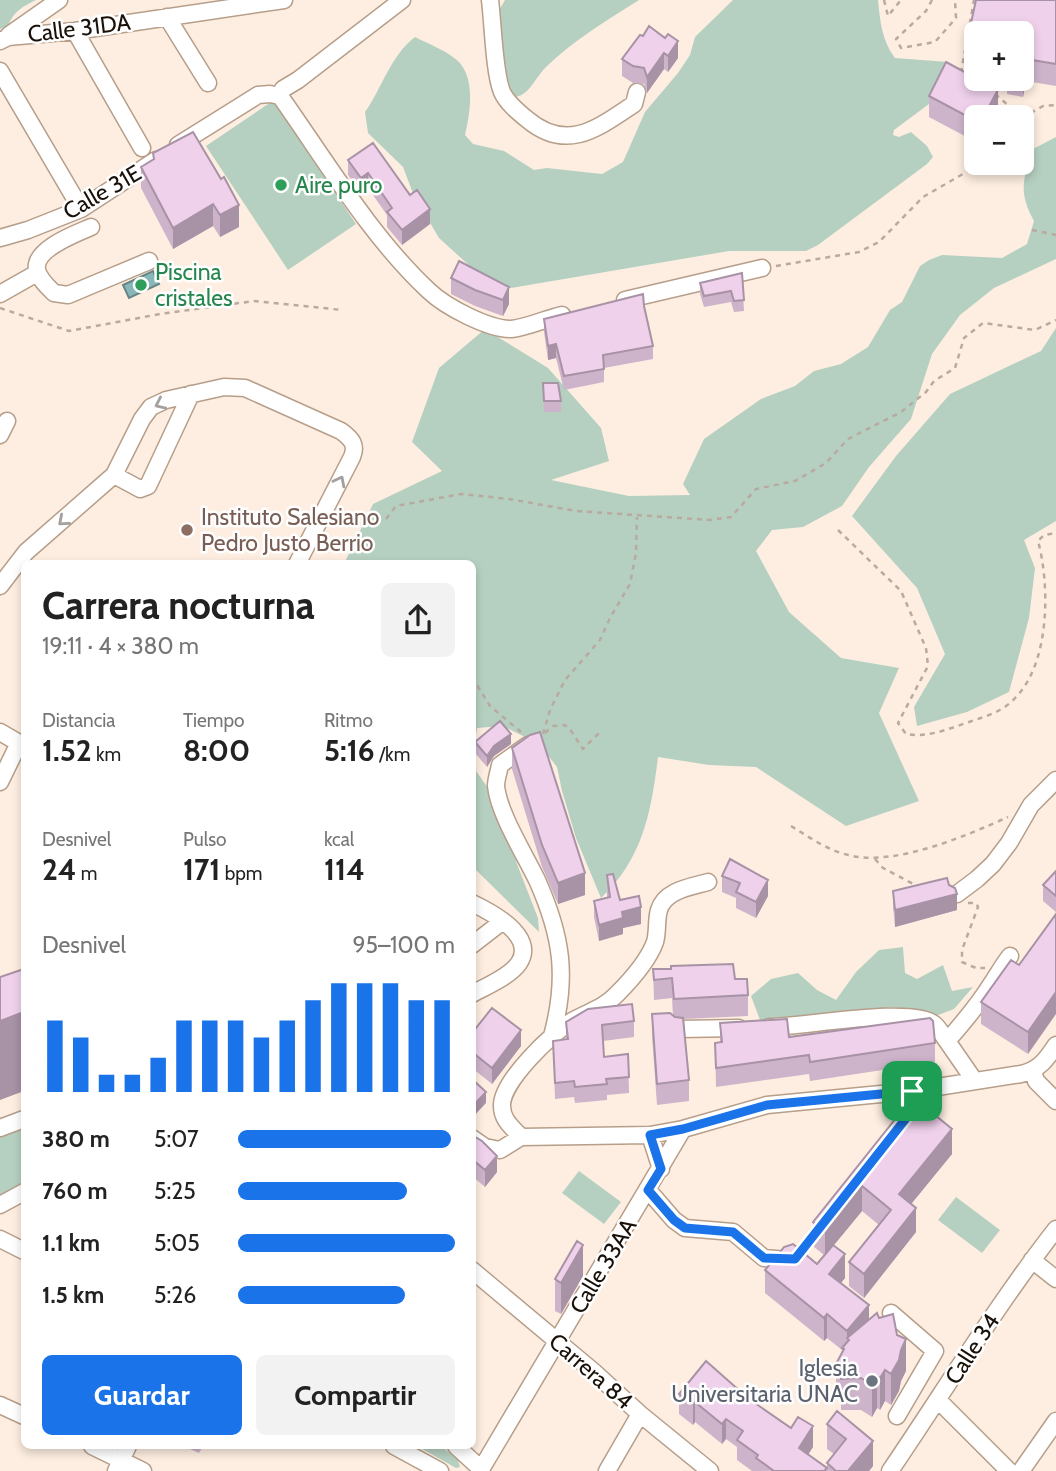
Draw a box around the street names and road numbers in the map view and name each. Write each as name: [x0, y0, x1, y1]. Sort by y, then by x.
street label: Calle 31DA: [26, 8, 132, 48]
street label: Calle 31E: [58, 158, 146, 226]
street label: Calle 33AA: [564, 1213, 642, 1319]
street label: Calle 34: [939, 1308, 1005, 1390]
street label: Carrera 84: [543, 1327, 639, 1415]

